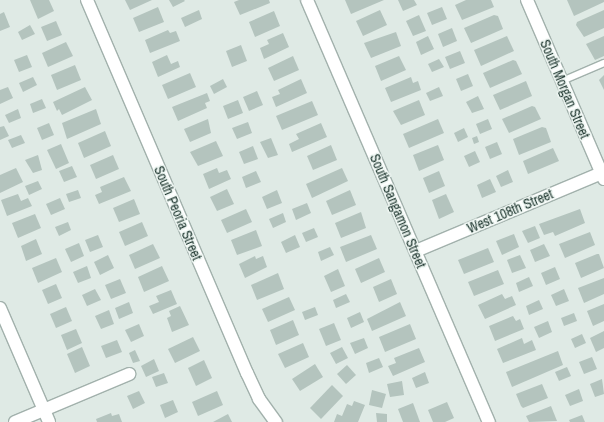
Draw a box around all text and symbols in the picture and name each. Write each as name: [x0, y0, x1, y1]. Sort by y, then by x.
street label: South Morgan Street: [537, 37, 593, 141]
street label: South Sangamon Street: [366, 151, 430, 271]
street label: South Peoria Street: [151, 163, 205, 263]
street label: West 108th Street: [465, 185, 555, 237]

